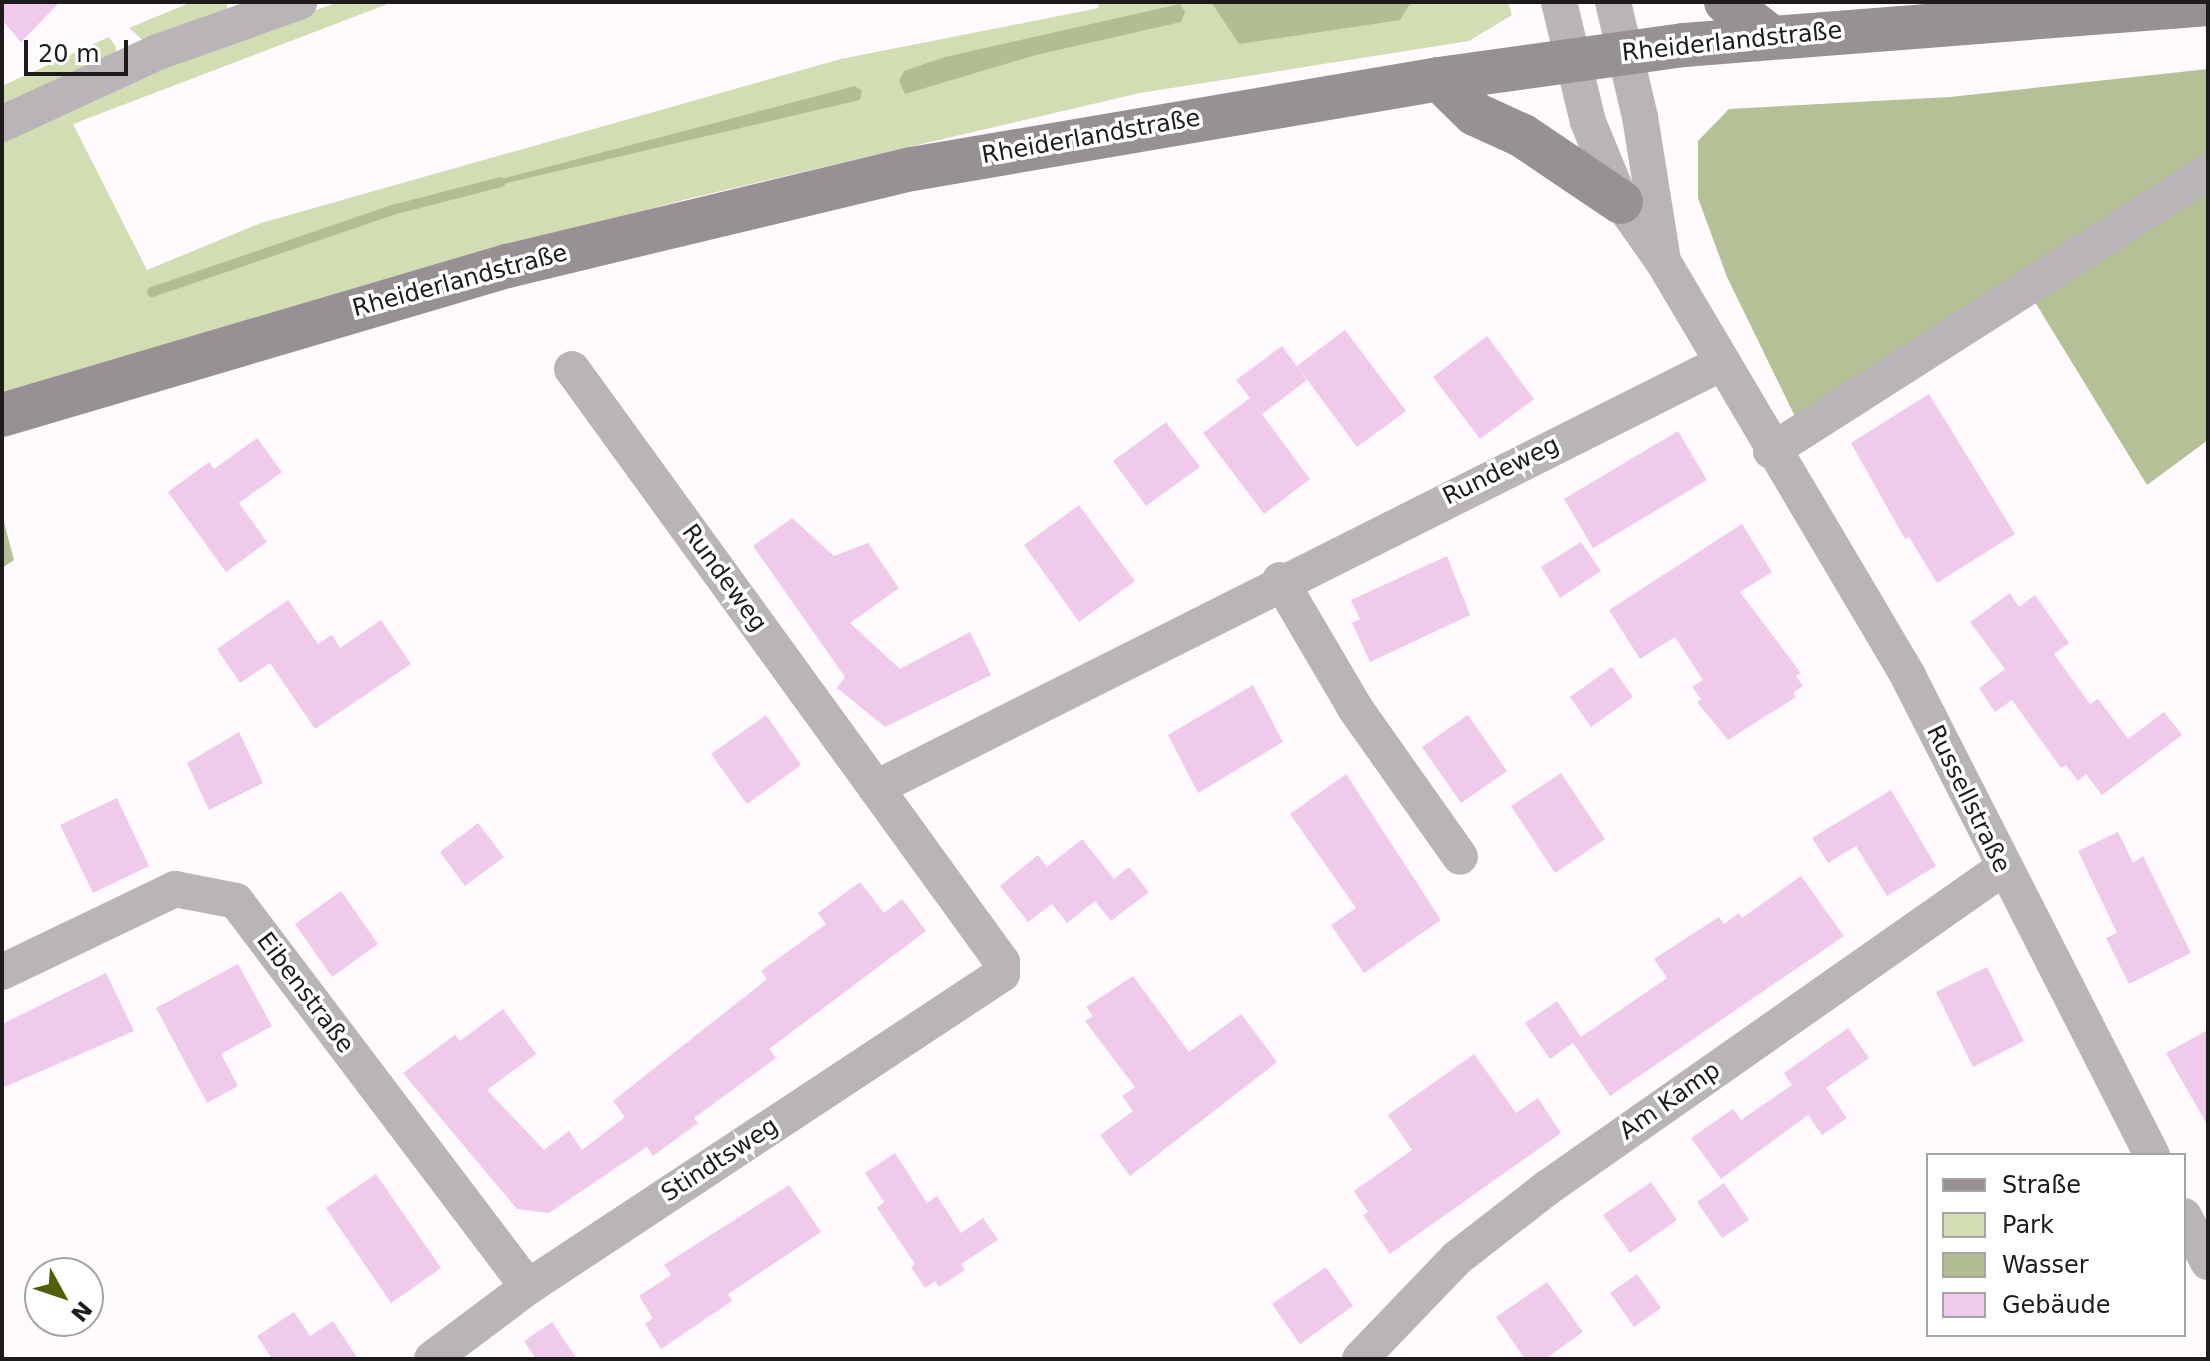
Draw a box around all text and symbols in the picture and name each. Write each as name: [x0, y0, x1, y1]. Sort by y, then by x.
street label: Rheiderlandstraße: [1620, 16, 1844, 68]
scale bar: [28, 24, 132, 74]
text: 20 m: [38, 40, 100, 68]
street label: Rheiderlandstraße: [979, 104, 1203, 170]
street label: Rheiderlandstraße: [349, 238, 571, 324]
street label: Rundeweg: [1438, 431, 1564, 511]
street label: Rundeweg: [675, 519, 773, 637]
street label: Russellstraße: [1920, 721, 2016, 877]
street label: Eibenstraße: [250, 927, 360, 1059]
street label: Am Kamp: [1614, 1056, 1726, 1146]
street label: Stindtsweg: [656, 1112, 784, 1208]
legend: [1926, 1153, 2186, 1337]
text: Straße: [2002, 1171, 2081, 1199]
text: Park: [2002, 1211, 2054, 1239]
text: Wasser: [2002, 1251, 2089, 1279]
north arrow: [24, 1257, 104, 1337]
text: Gebäude: [2002, 1291, 2111, 1319]
text: N: [66, 1296, 97, 1327]

